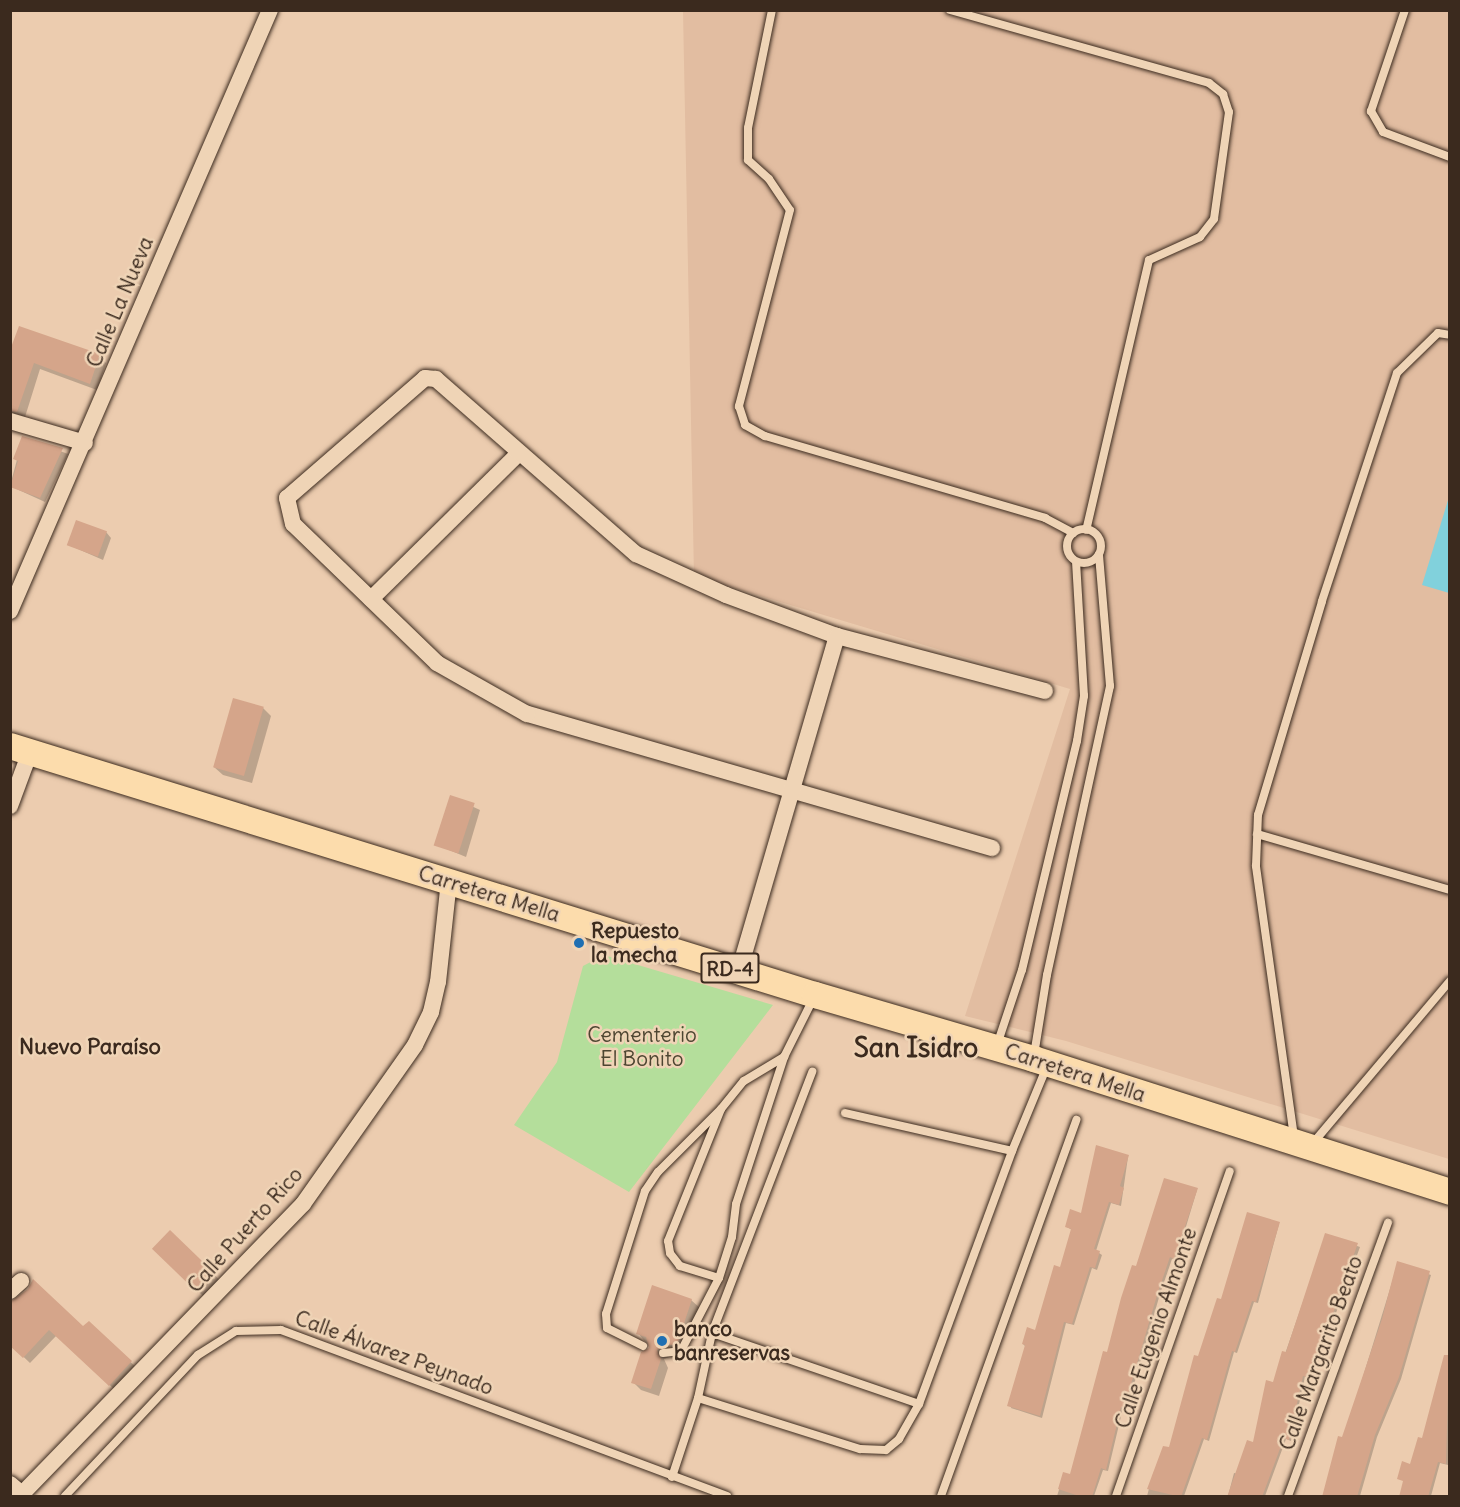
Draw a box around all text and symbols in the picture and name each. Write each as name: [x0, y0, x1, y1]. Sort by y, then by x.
street label: Calle La Nueva: [81, 233, 159, 371]
street label: Carretera Mella: [415, 861, 563, 927]
place label: Repuesto la mecha: [591, 918, 679, 968]
marker: Repuesto la mecha: [572, 936, 586, 950]
road number: RD-4: [700, 951, 760, 985]
park label: Cementerio El Bonito: [587, 1022, 697, 1072]
district label: San Isidro: [854, 1032, 978, 1064]
district label: Nuevo Paraíso: [19, 1034, 161, 1060]
street label: Carretera Mella: [1001, 1038, 1149, 1108]
street label: Calle Puerto Rico: [182, 1162, 308, 1298]
street label: Calle Eugenio Almonte: [1110, 1224, 1202, 1432]
street label: Calle Margarito Beato: [1274, 1252, 1368, 1454]
street label: Calle Álvarez Peynado: [291, 1305, 497, 1401]
place label: banco banreservas: [674, 1316, 790, 1366]
marker: banco banreservas: [655, 1334, 669, 1348]

